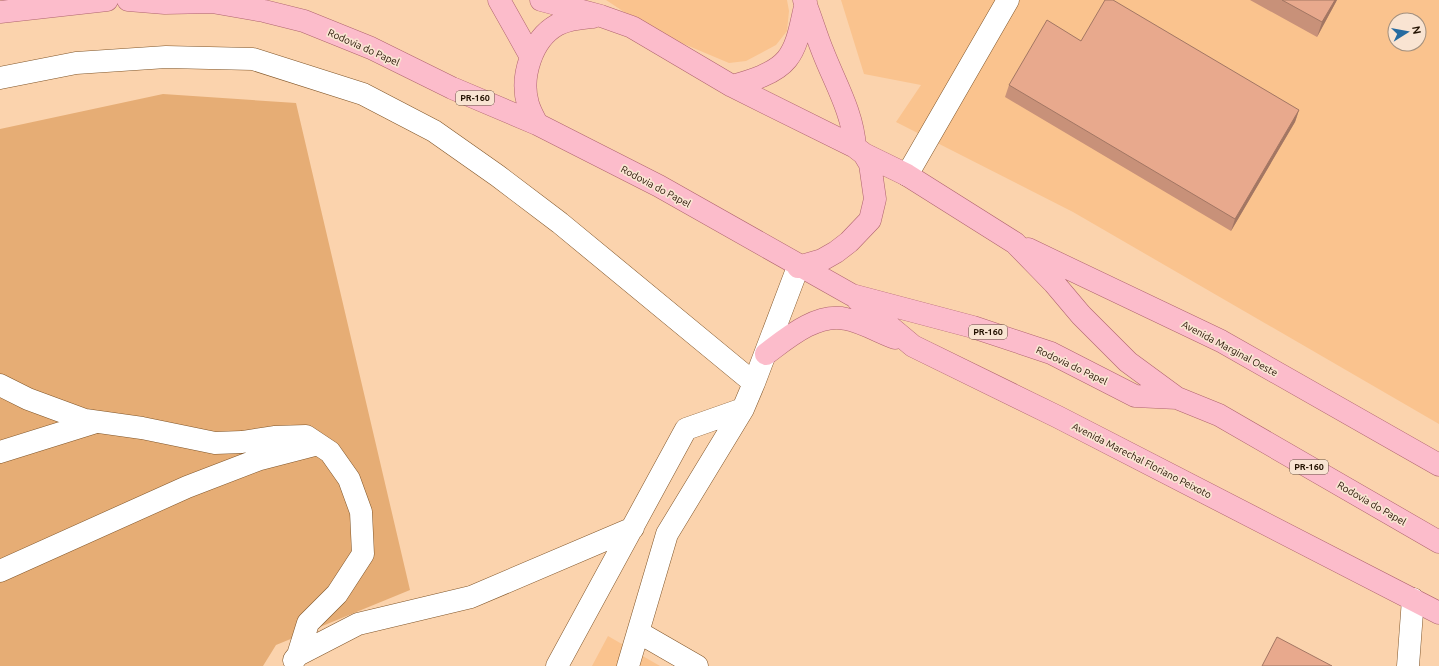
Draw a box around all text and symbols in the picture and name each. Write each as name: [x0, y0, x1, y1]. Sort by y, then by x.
north arrow: [1387, 12, 1427, 52]
text: N: [1410, 25, 1423, 35]
street label: Rodovia do Papel: [326, 27, 402, 68]
road number: PR-160: [456, 91, 494, 105]
street label: Rodovia do Papel: [619, 163, 693, 210]
street label: Avenida Marginal Oeste: [1180, 319, 1279, 378]
road number: PR-160: [969, 325, 1007, 339]
street label: Rodovia do Papel: [1034, 344, 1110, 387]
street label: Avenida Marechal Floriano Peixoto: [1070, 420, 1213, 501]
road number: PR-160: [1290, 460, 1328, 474]
street label: Rodovia do Papel: [1335, 479, 1408, 528]

